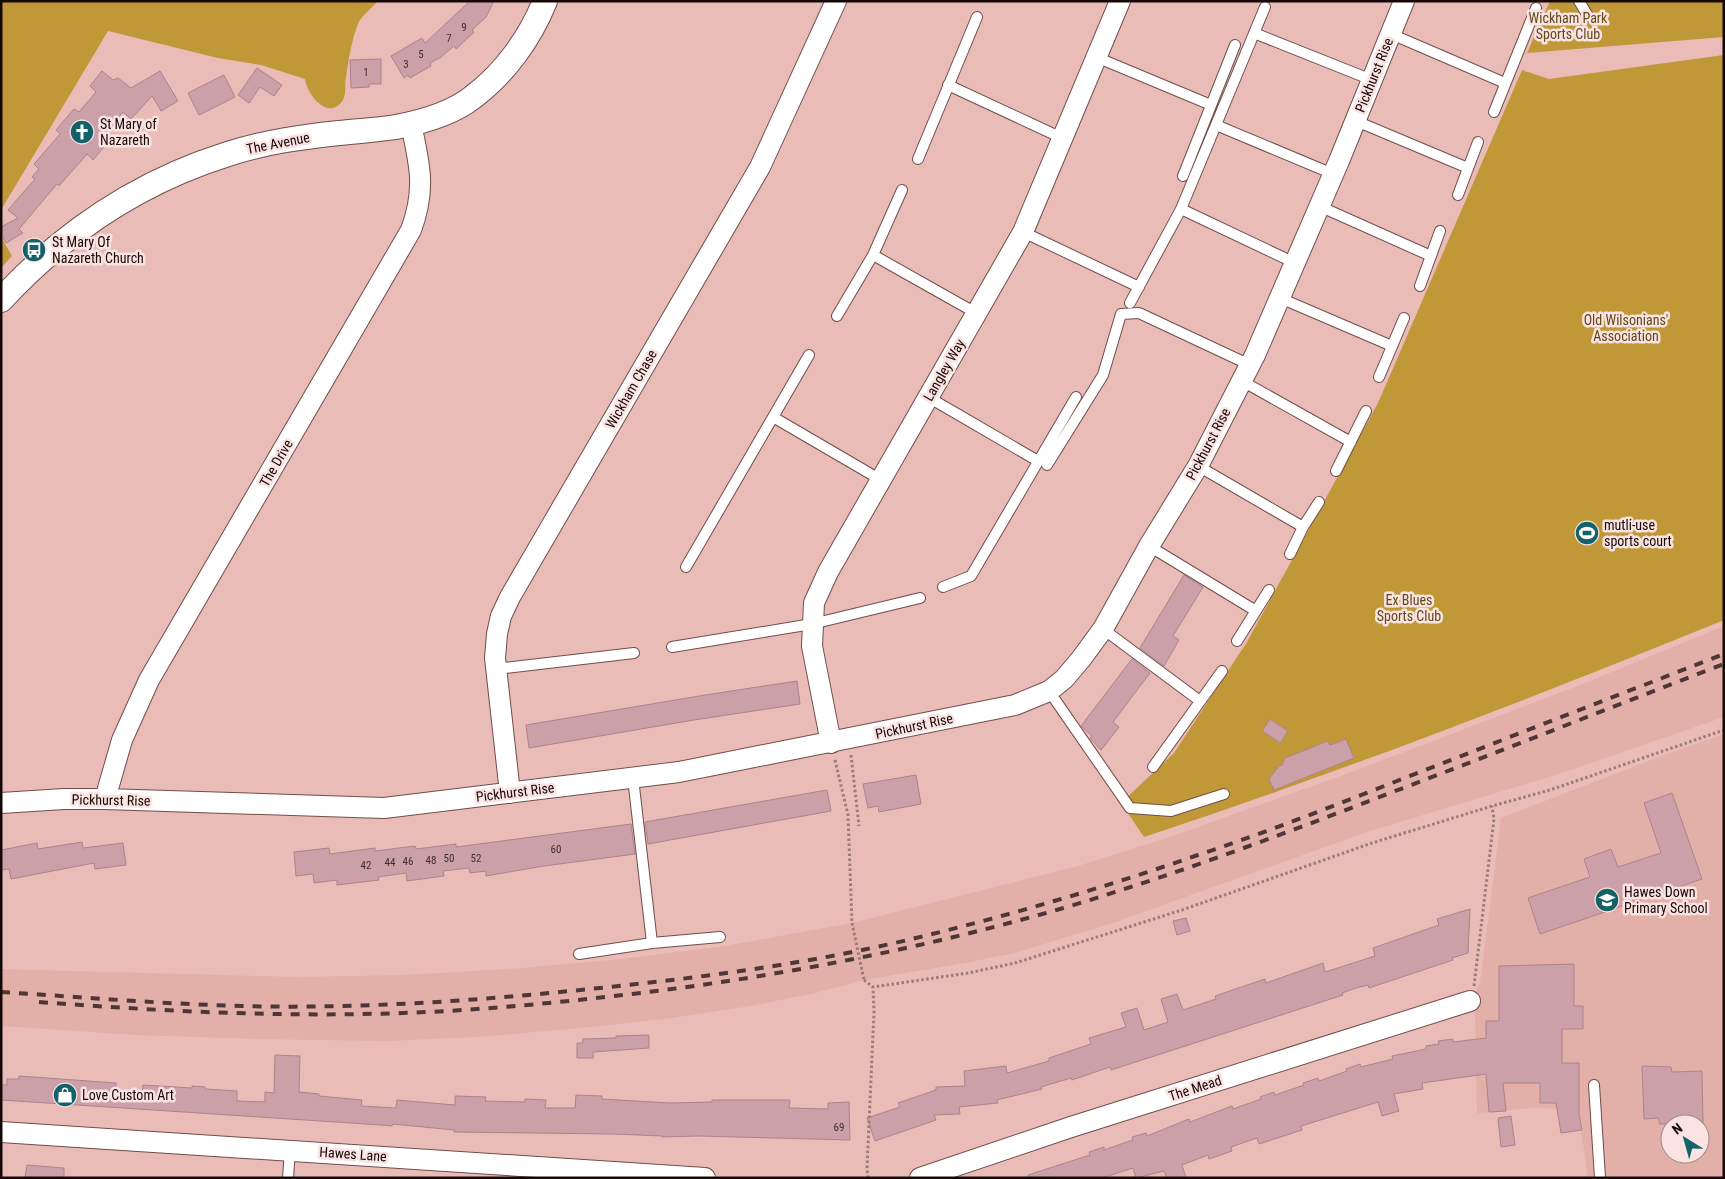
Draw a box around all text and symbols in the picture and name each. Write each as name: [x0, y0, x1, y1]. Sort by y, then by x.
park label: Wickham Park Sports Club: [1529, 10, 1608, 42]
house number: 9: [461, 21, 467, 34]
house number: 7: [446, 32, 452, 45]
street label: Pickhurst Rise: [1352, 35, 1396, 115]
house number: 5: [418, 48, 424, 61]
house number: 3: [403, 58, 409, 71]
house number: 1: [363, 66, 369, 79]
place label: St Mary of Nazareth: [100, 116, 157, 148]
church icon: St Mary of Nazareth: [69, 119, 95, 145]
street label: The Avenue: [245, 129, 311, 157]
place label: St Mary Of Nazareth Church: [52, 234, 144, 266]
bus stop icon: St Mary Of Nazareth Church: [21, 237, 47, 263]
park label: Old Wilsonians' Association: [1584, 312, 1668, 344]
street label: Langley Way: [920, 336, 968, 404]
street label: Wickham Chase: [602, 346, 660, 431]
street label: Pickhurst Rise: [1182, 405, 1234, 483]
street label: The Drive: [256, 436, 296, 489]
place label: mutli-use sports court: [1604, 517, 1672, 549]
sports icon: mutli-use sports court: [1574, 520, 1600, 546]
park label: Ex Blues Sports Club: [1377, 592, 1441, 624]
street label: Pickhurst Rise: [874, 710, 955, 742]
street label: Pickhurst Rise: [475, 779, 556, 805]
street label: Pickhurst Rise: [71, 791, 151, 809]
house number: 60: [551, 843, 561, 856]
house number: 50: [444, 852, 454, 865]
house number: 52: [471, 852, 481, 865]
house number: 48: [426, 854, 436, 867]
house number: 46: [403, 855, 413, 868]
house number: 44: [385, 856, 396, 869]
house number: 42: [361, 859, 371, 872]
place label: Hawes Down Primary School: [1624, 884, 1708, 916]
school or university icon: Hawes Down Primary School: [1594, 887, 1620, 913]
street label: The Mead: [1167, 1072, 1223, 1104]
shop icon: Love Custom Art: [52, 1082, 78, 1108]
place label: Love Custom Art: [82, 1087, 174, 1103]
north arrow: [1660, 1114, 1710, 1164]
text: N: [1669, 1120, 1685, 1138]
house number: 69: [834, 1121, 844, 1134]
street label: Hawes Lane: [319, 1144, 388, 1164]

